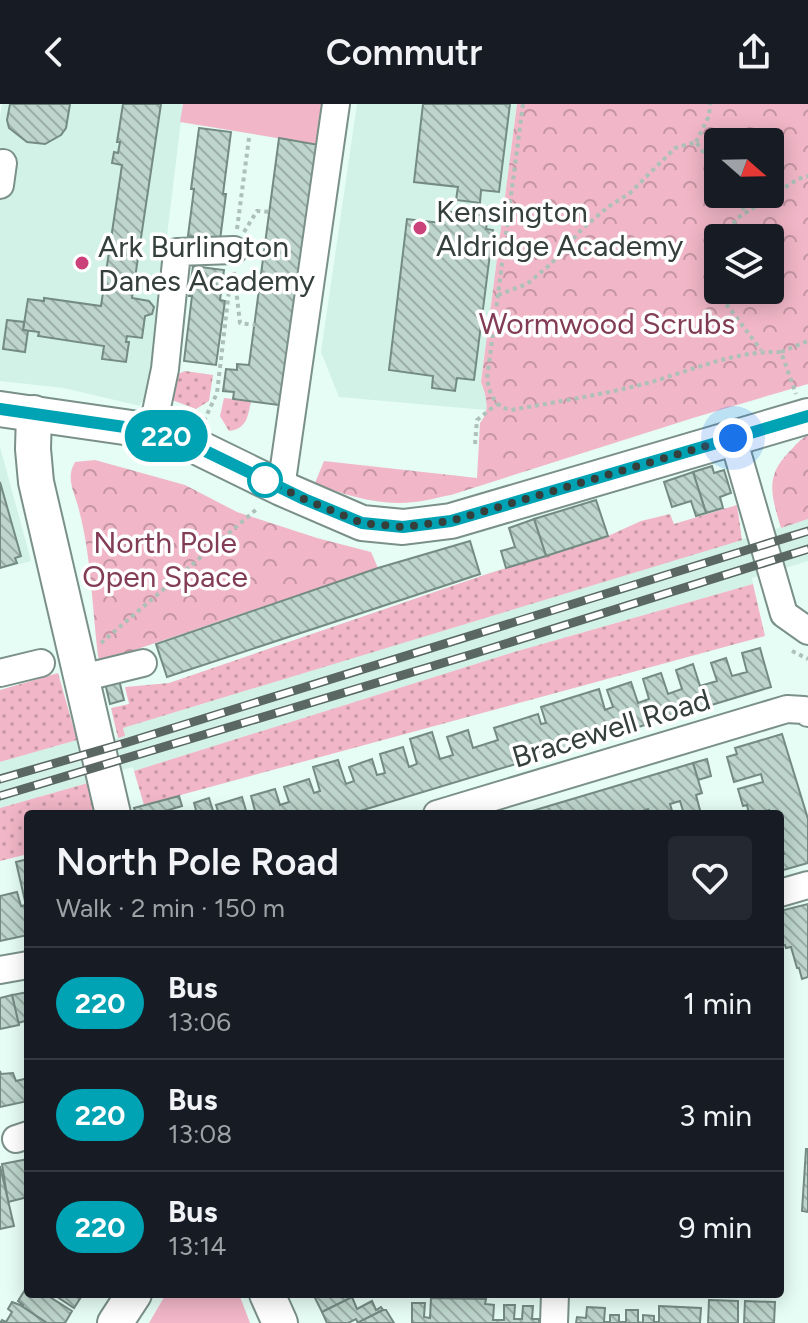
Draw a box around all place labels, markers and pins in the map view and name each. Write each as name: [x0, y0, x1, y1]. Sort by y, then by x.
place label: Kensington Aldridge Academy: [436, 193, 683, 264]
marker: Kensington Aldridge Academy: [411, 219, 429, 237]
place label: Ark Burlington Danes Academy: [98, 228, 315, 299]
marker: Ark Burlington Danes Academy: [73, 254, 91, 272]
unlabelled marker: [248, 463, 282, 497]

